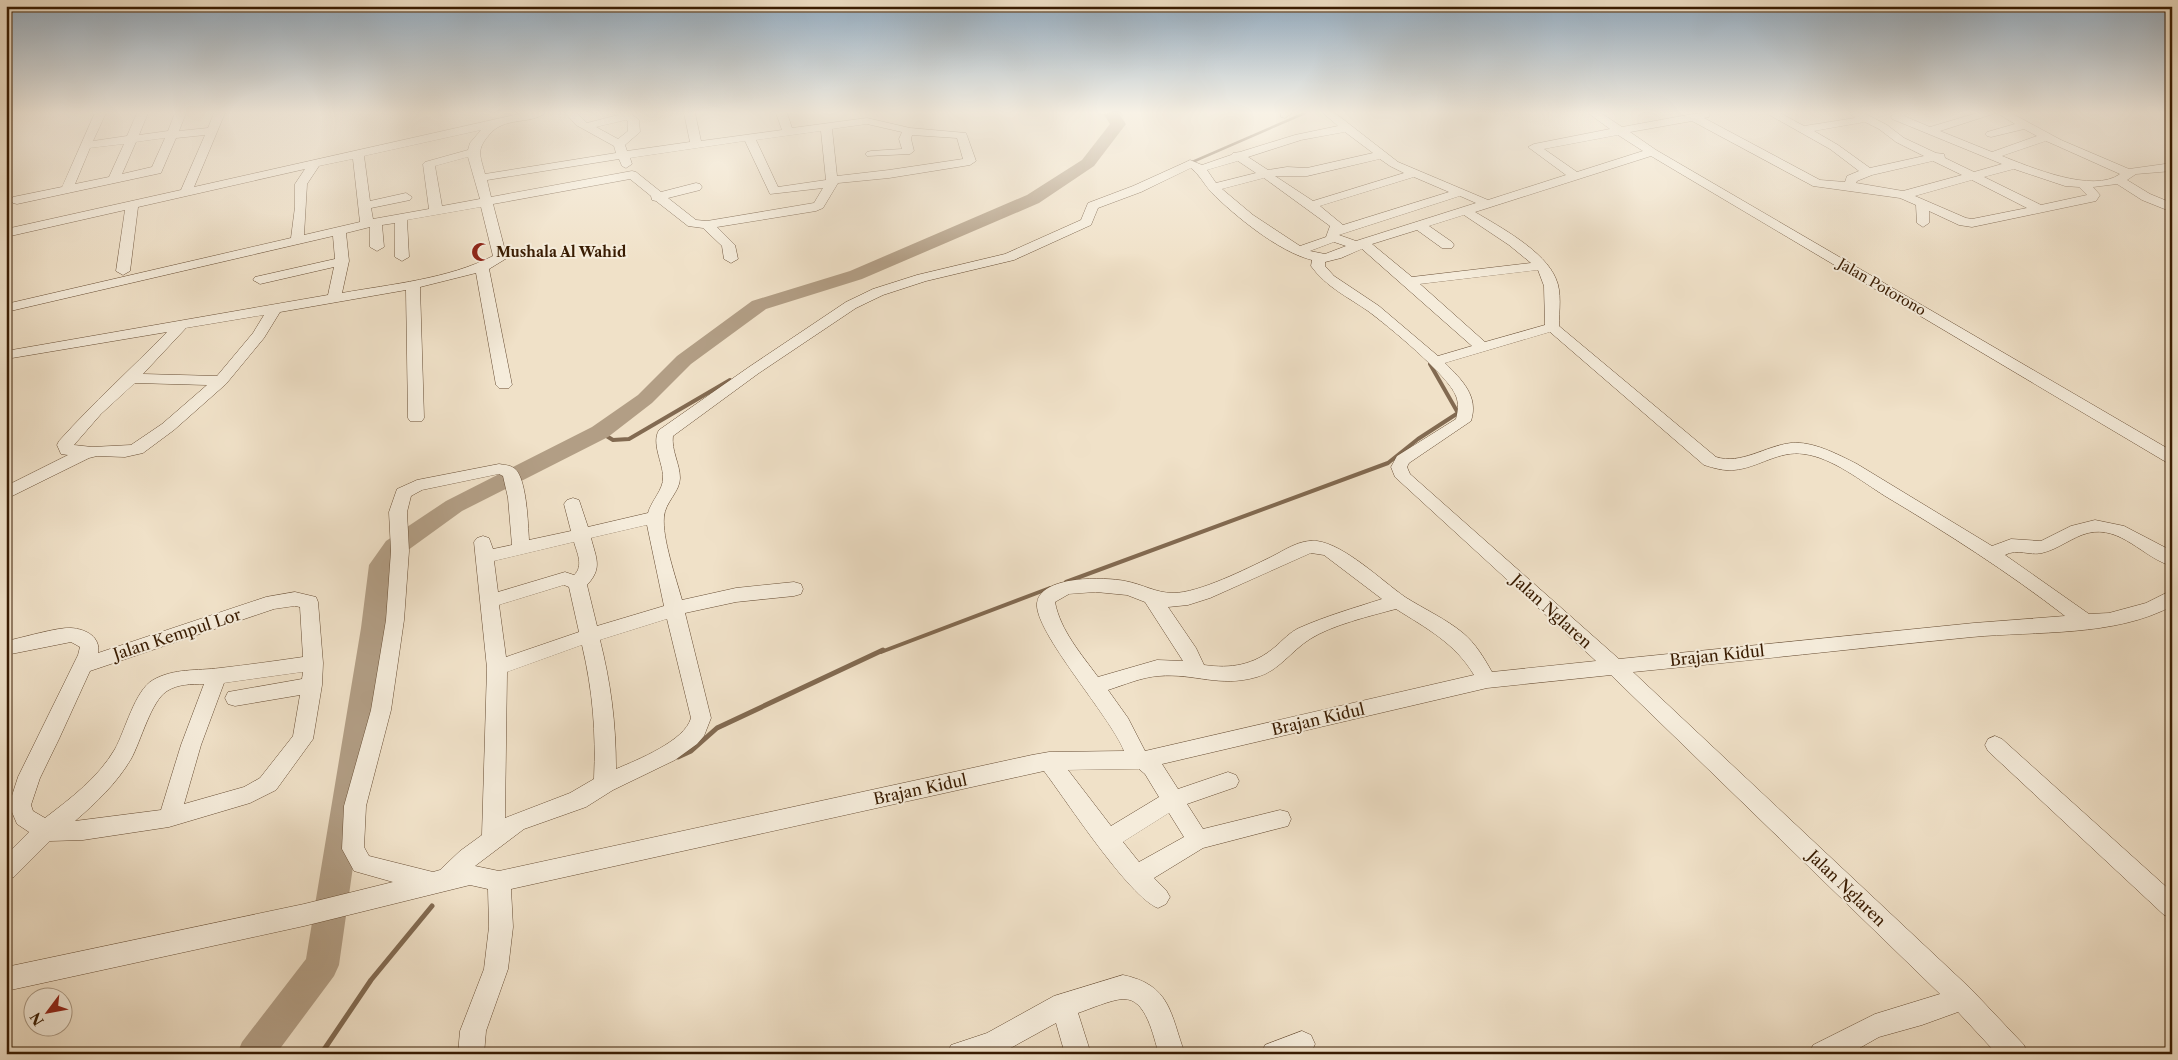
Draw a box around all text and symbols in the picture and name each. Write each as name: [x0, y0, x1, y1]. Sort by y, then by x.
mosque icon: Mushala Al Wahid: [470, 241, 492, 263]
place label: Mushala Al Wahid: [496, 243, 627, 261]
street label: Jalan Potorono: [1833, 253, 1929, 320]
street label: Jalan Nglaren: [1505, 568, 1596, 652]
street label: Jalan Kempul Lor: [108, 604, 244, 665]
street label: Brajan Kidul: [1669, 640, 1766, 670]
street label: Brajan Kidul: [1269, 698, 1367, 739]
street label: Brajan Kidul: [871, 769, 969, 809]
street label: Jalan Nglaren: [1801, 844, 1890, 930]
north arrow: [22, 988, 72, 1038]
text: N: [26, 1009, 48, 1029]

